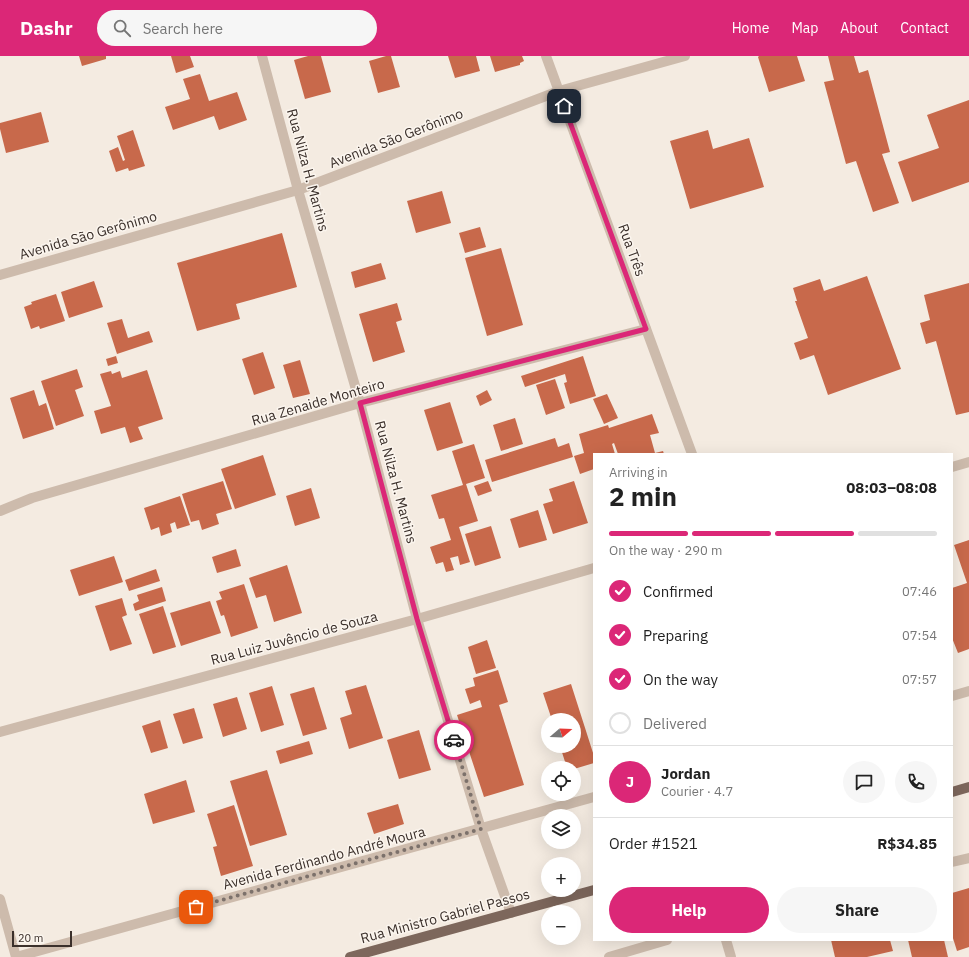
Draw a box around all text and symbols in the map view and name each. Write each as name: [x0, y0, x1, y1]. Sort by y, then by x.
search box: [97, 10, 377, 46]
text: Dashr: [20, 16, 73, 40]
icon: search: [111, 17, 133, 39]
text: Search here: [143, 19, 223, 38]
text: Home: [732, 19, 769, 37]
text: Map: [791, 19, 818, 37]
text: About: [840, 19, 878, 37]
text: Contact: [900, 19, 949, 37]
pin: [547, 89, 581, 123]
icon: home: [553, 95, 575, 117]
street label: Avenida São Gerônimo: [326, 104, 466, 172]
street label: Rua Nilza H. Martins: [283, 107, 333, 234]
street label: Avenida São Gerônimo: [17, 207, 159, 263]
street label: Rua Três: [614, 221, 650, 279]
street label: Rua Zenaide Monteiro: [249, 374, 387, 430]
street label: Rua Nilza H. Martins: [371, 419, 421, 546]
text: Arriving in: [609, 464, 668, 481]
text: 08:03–08:08: [846, 478, 937, 497]
text: 2 min: [609, 479, 677, 513]
text: On the way · 290 m: [609, 542, 722, 559]
icon: check: [609, 580, 631, 602]
text: Confirmed: [643, 582, 713, 601]
text: 07:46: [902, 583, 937, 600]
street label: Rua Luiz Juvêncio de Souza: [209, 607, 380, 669]
icon: check: [609, 624, 631, 646]
text: Preparing: [643, 626, 708, 645]
text: 07:54: [902, 627, 937, 644]
icon: check: [609, 668, 631, 690]
text: On the way: [643, 670, 718, 689]
text: 07:57: [902, 671, 937, 688]
north arrow: [541, 713, 581, 753]
map controls: [541, 713, 581, 945]
text: Delivered: [643, 714, 707, 733]
courier: [434, 720, 474, 760]
icon: car: [443, 729, 465, 751]
button: locate: [541, 761, 581, 801]
button: chat: [843, 761, 885, 803]
button: phone: [895, 761, 937, 803]
text: Jordan: [661, 764, 710, 783]
text: J: [626, 772, 634, 791]
text: Courier · 4.7: [661, 783, 733, 800]
button: layers: [541, 809, 581, 849]
street label: Avenida Ferdinando André Moura: [221, 822, 428, 894]
text: Order #1521: [609, 834, 698, 853]
text: R$34.85: [877, 834, 937, 853]
button: +: [541, 857, 581, 897]
street label: Rua Ministro Gabriel Passos: [358, 885, 532, 947]
button: Help: [609, 887, 769, 933]
button: Share: [777, 887, 937, 933]
pin: [179, 890, 213, 924]
icon: bag: [185, 896, 207, 918]
button: −: [541, 905, 581, 945]
scale bar: [12, 929, 72, 948]
text: 20 m: [18, 931, 43, 945]

